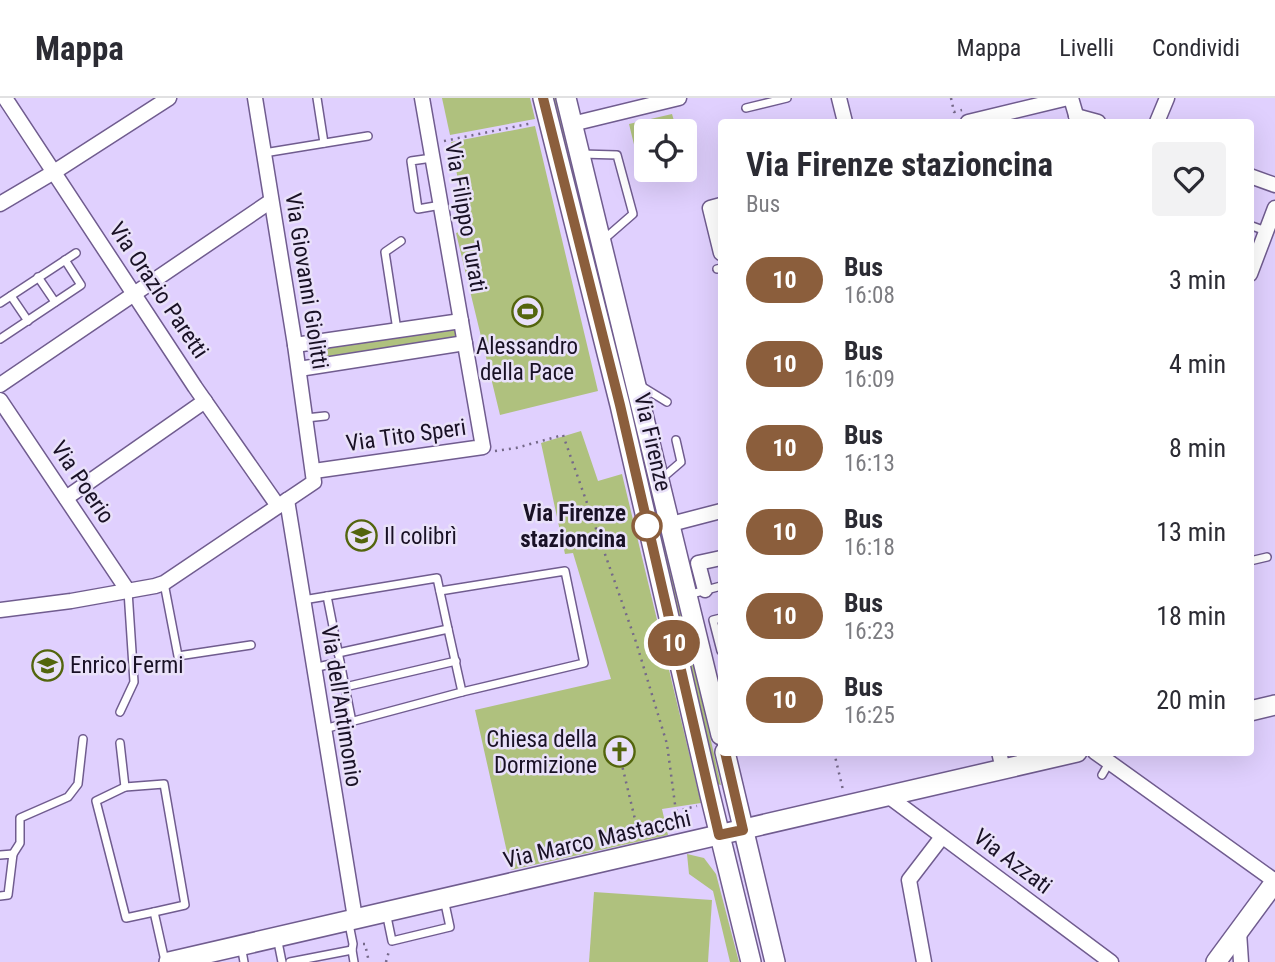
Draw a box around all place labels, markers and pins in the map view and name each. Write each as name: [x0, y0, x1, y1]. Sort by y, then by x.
sports icon: Alessandro della Pace: [510, 295, 544, 329]
place label: Alessandro della Pace: [476, 333, 578, 386]
place label: Via Firenze stazioncina: [520, 500, 626, 553]
marker: Via Firenze stazioncina: [632, 511, 662, 541]
school or university icon: Il colibrì: [344, 519, 378, 553]
place label: Il colibrì: [384, 523, 457, 550]
school or university icon: Enrico Fermi: [30, 648, 64, 682]
place label: Enrico Fermi: [70, 652, 184, 679]
place label: Chiesa della Dormizione: [486, 726, 597, 779]
church icon: Chiesa della Dormizione: [603, 735, 637, 769]

